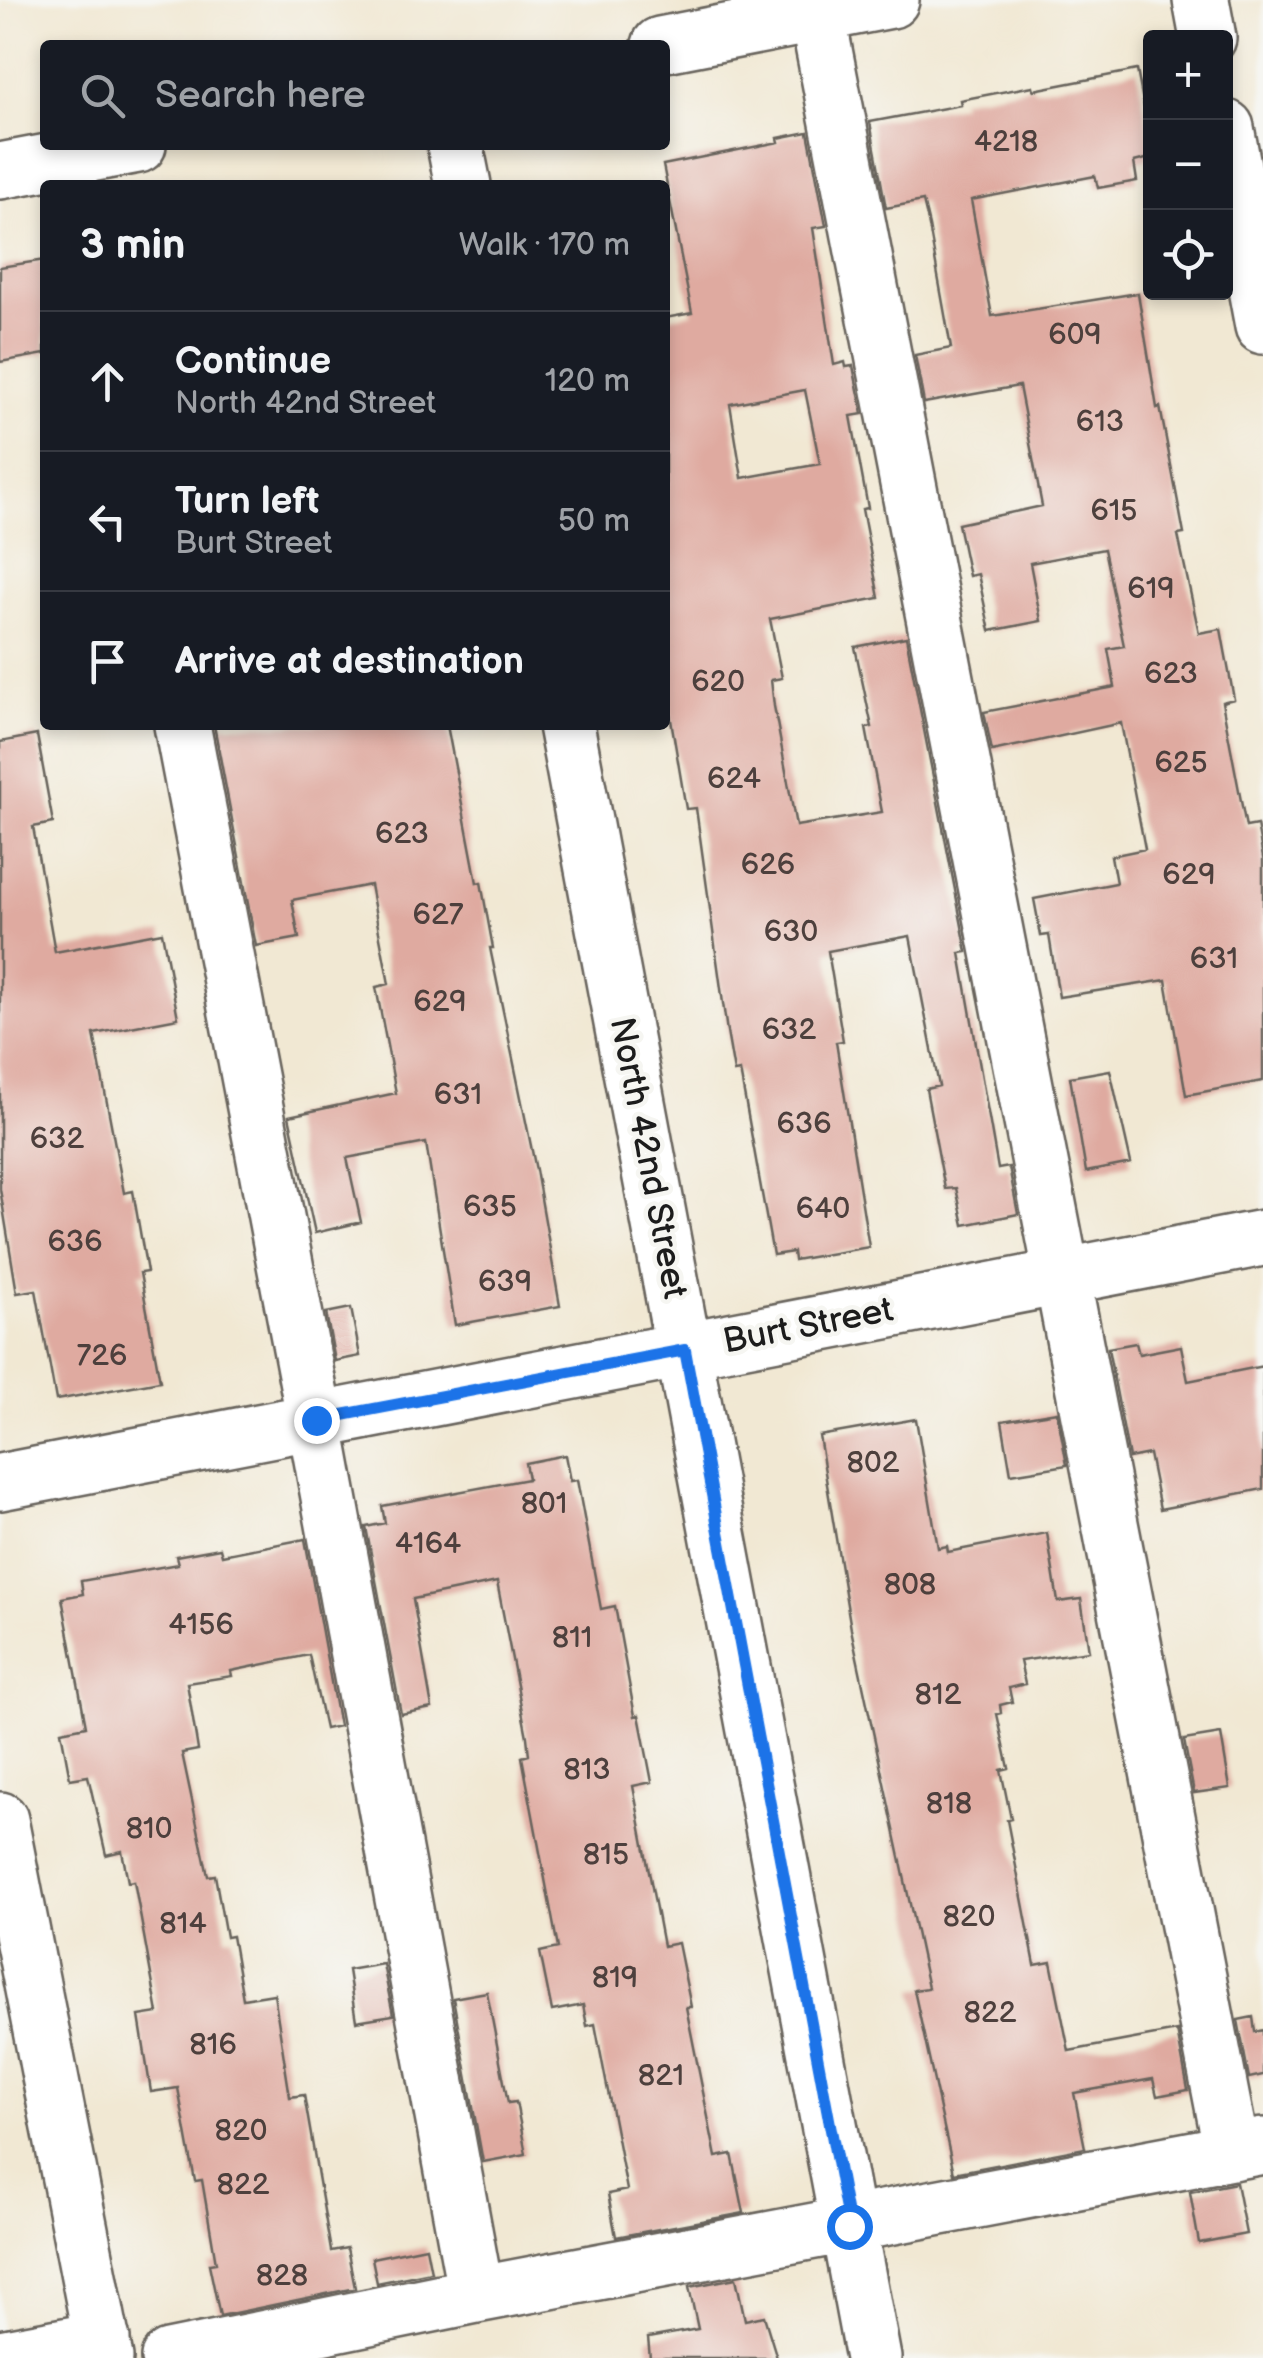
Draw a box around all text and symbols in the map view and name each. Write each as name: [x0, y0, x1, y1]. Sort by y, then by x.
map controls: [1143, 30, 1233, 300]
button: +: [1143, 30, 1233, 120]
search box: [40, 40, 670, 150]
icon: search: [75, 68, 130, 123]
text: Search here: [155, 73, 366, 118]
button: −: [1143, 120, 1233, 210]
house number: 4218: [974, 124, 1038, 160]
button: locate: [1143, 210, 1233, 300]
text: 3 min: [80, 220, 185, 271]
text: Walk · 170 m: [459, 226, 630, 265]
house number: 609: [1048, 317, 1102, 353]
text: Continue: [175, 339, 331, 384]
icon: ahead: [80, 354, 135, 409]
text: 120 m: [545, 362, 630, 401]
text: North 42nd Street: [175, 384, 436, 423]
house number: 613: [1076, 404, 1124, 440]
text: Turn left: [175, 479, 319, 524]
house number: 615: [1090, 493, 1138, 529]
icon: left: [80, 494, 135, 549]
text: 50 m: [558, 502, 630, 541]
text: Burt Street: [175, 524, 332, 563]
house number: 619: [1127, 571, 1175, 607]
icon: arrive: [80, 634, 135, 689]
text: Arrive at destination: [175, 639, 524, 684]
house number: 623: [1144, 656, 1198, 692]
house number: 620: [691, 664, 745, 700]
house number: 625: [1154, 745, 1208, 781]
house number: 624: [707, 761, 761, 797]
house number: 623: [375, 816, 429, 852]
house number: 626: [741, 847, 795, 883]
house number: 629: [1162, 857, 1216, 893]
house number: 627: [413, 897, 464, 933]
house number: 630: [764, 914, 818, 950]
house number: 631: [1190, 941, 1238, 977]
house number: 629: [413, 984, 467, 1020]
house number: 632: [762, 1012, 817, 1048]
street label: North 42nd Street: [600, 1014, 696, 1302]
house number: 631: [434, 1077, 482, 1113]
house number: 636: [776, 1106, 832, 1142]
house number: 632: [30, 1121, 85, 1157]
house number: 635: [463, 1189, 517, 1225]
house number: 640: [796, 1191, 850, 1227]
house number: 636: [47, 1224, 103, 1260]
house number: 639: [478, 1264, 532, 1300]
street label: Burt Street: [719, 1288, 897, 1364]
house number: 726: [77, 1338, 127, 1374]
route end: [294, 1398, 340, 1444]
house number: 802: [847, 1445, 900, 1481]
house number: 801: [521, 1486, 567, 1522]
house number: 4164: [395, 1526, 461, 1562]
house number: 808: [884, 1567, 936, 1603]
house number: 4156: [168, 1607, 234, 1643]
house number: 811: [552, 1620, 592, 1656]
house number: 812: [915, 1677, 962, 1713]
house number: 813: [563, 1752, 611, 1788]
house number: 818: [926, 1786, 972, 1822]
house number: 810: [126, 1811, 172, 1847]
house number: 815: [583, 1837, 629, 1873]
house number: 820: [943, 1899, 995, 1935]
house number: 814: [159, 1906, 207, 1942]
house number: 819: [592, 1960, 638, 1996]
house number: 822: [964, 1995, 1017, 2031]
house number: 816: [189, 2027, 237, 2063]
house number: 821: [638, 2058, 684, 2094]
house number: 820: [215, 2113, 267, 2149]
house number: 822: [217, 2167, 270, 2203]
route start: [827, 2204, 873, 2250]
house number: 828: [256, 2258, 308, 2294]

